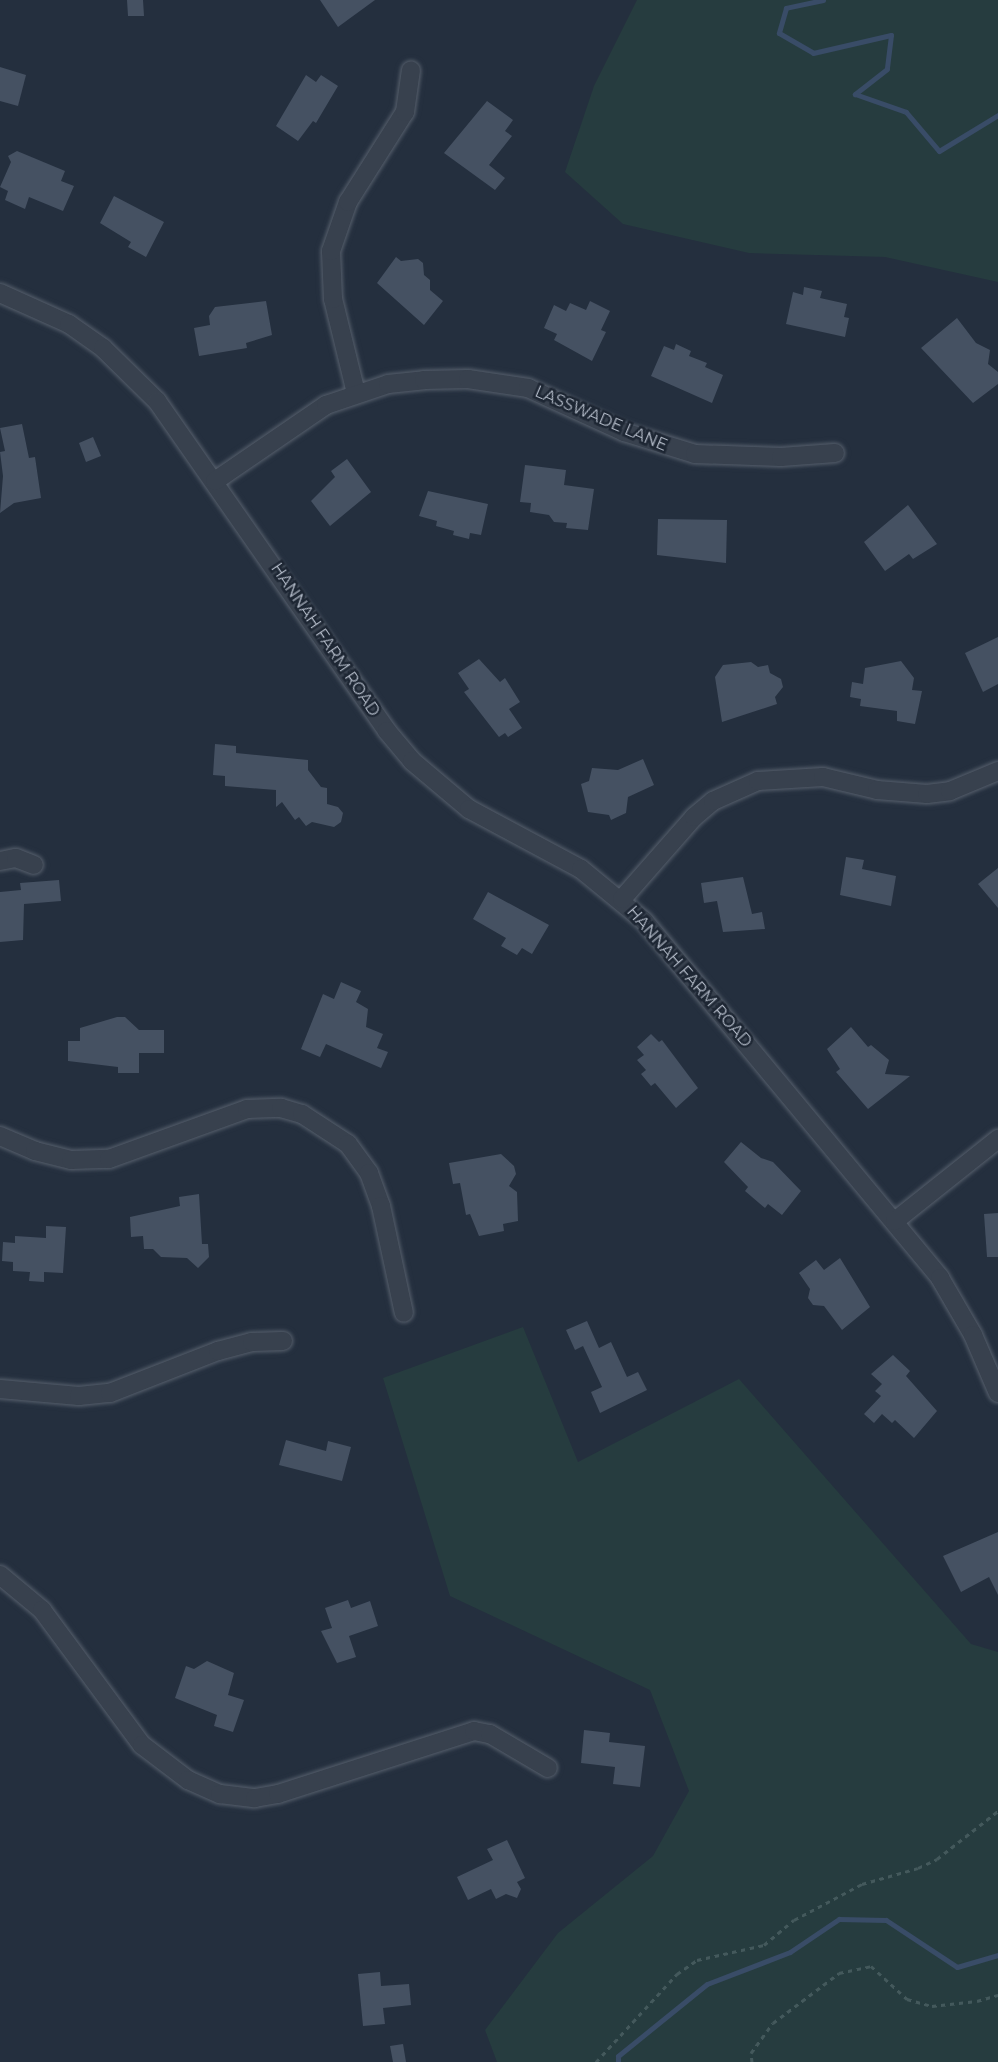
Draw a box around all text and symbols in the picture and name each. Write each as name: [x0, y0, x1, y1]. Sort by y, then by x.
street label: LASSWADE LANE: [532, 382, 670, 456]
street label: HANNAH FARM ROAD: [266, 560, 384, 720]
street label: HANNAH FARM ROAD: [622, 902, 756, 1052]

